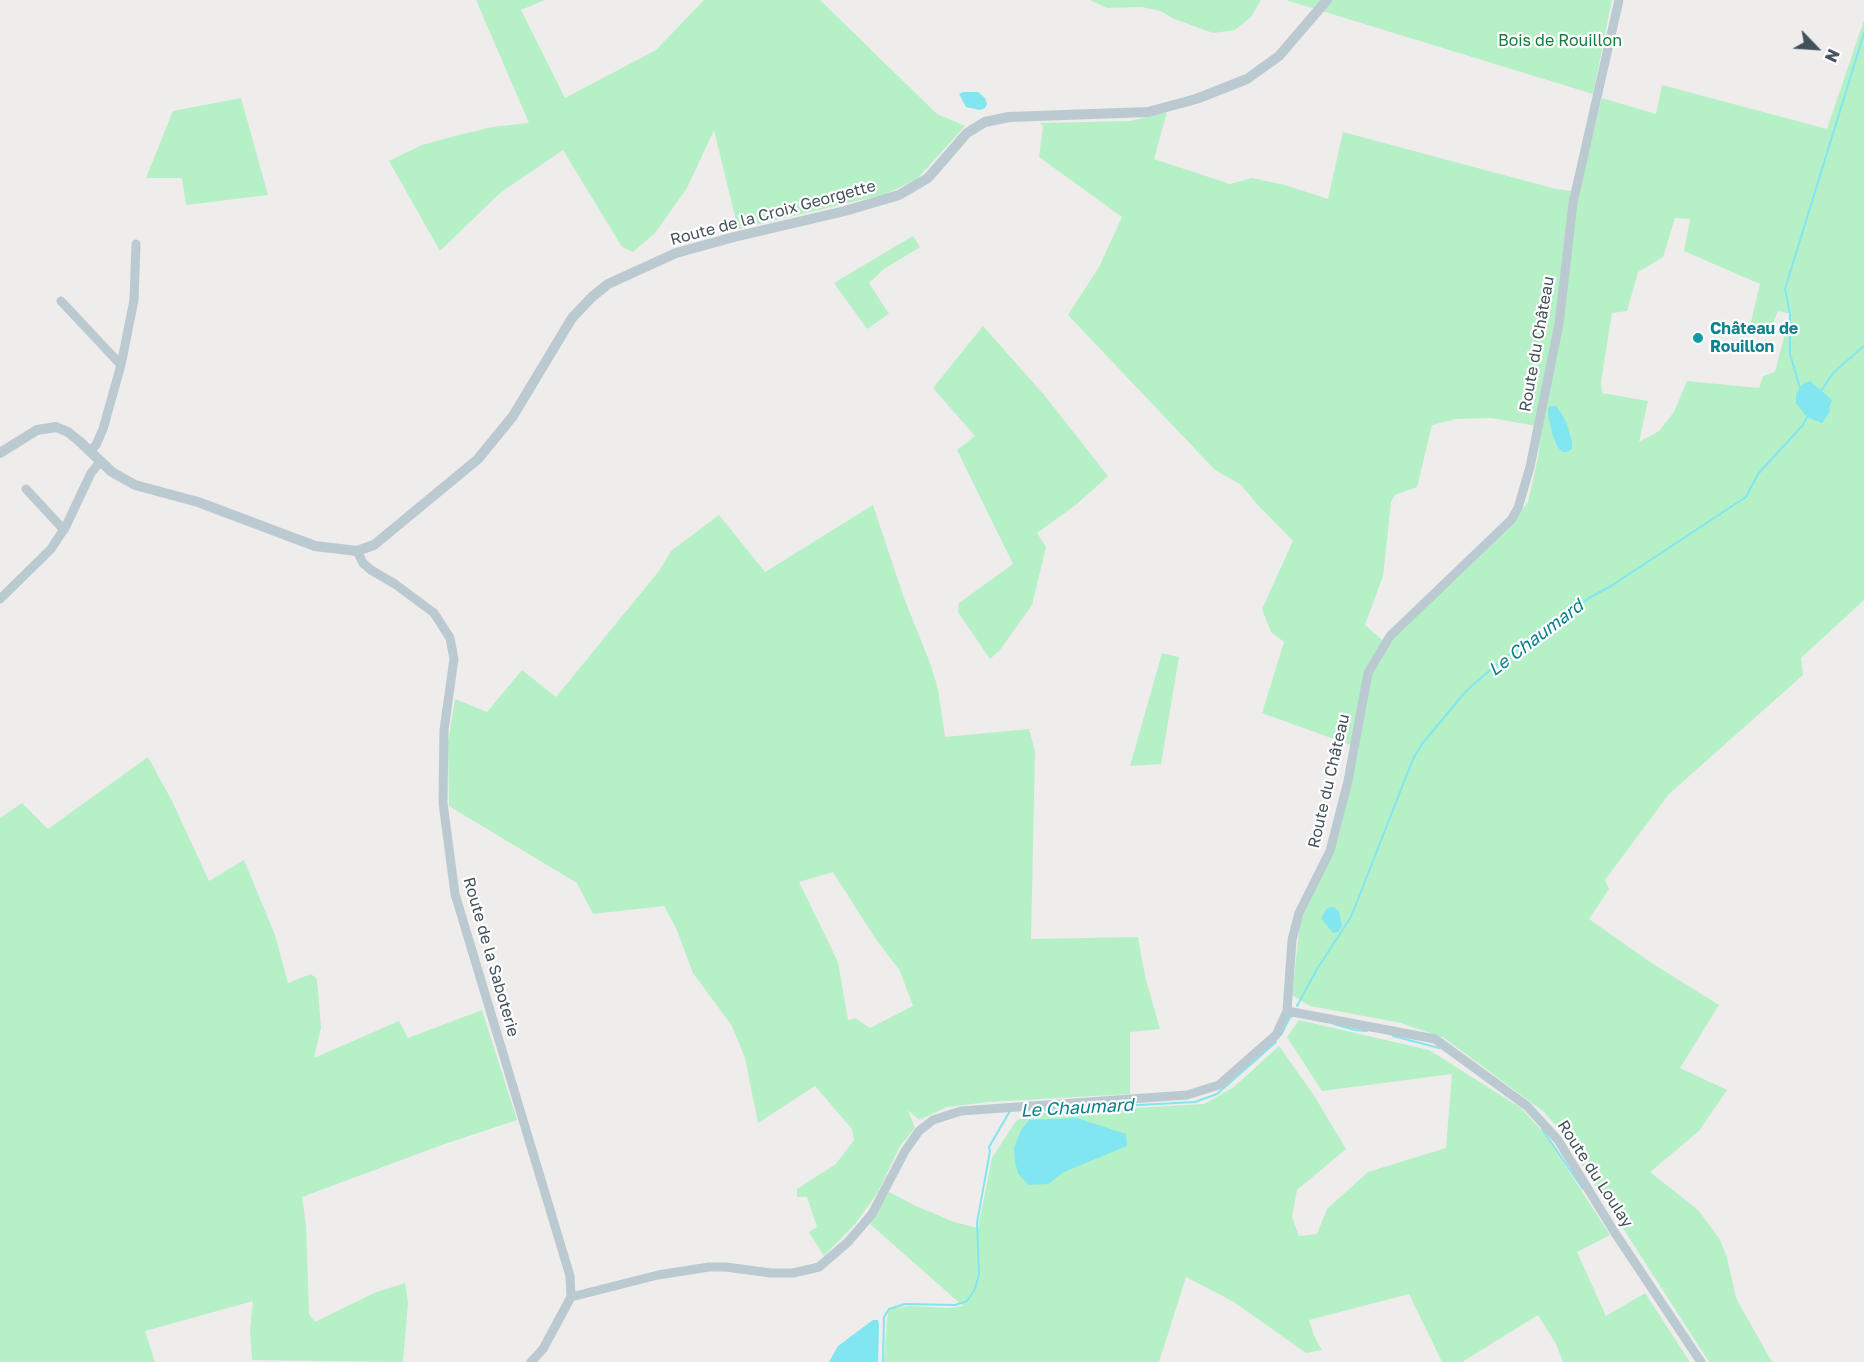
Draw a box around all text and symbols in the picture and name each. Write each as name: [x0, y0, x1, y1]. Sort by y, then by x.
north arrow: [1786, 18, 1846, 78]
park label: Bois de Rouillon: [1498, 31, 1622, 51]
text: N: [1821, 46, 1844, 65]
street label: Route de la Croix Georgette: [668, 176, 878, 250]
street label: Route du Château: [1516, 275, 1558, 413]
place label: Château de Rouillon: [1710, 319, 1798, 357]
marker: Château de Rouillon: [1691, 331, 1705, 345]
water label: Le Chaumard: [1484, 595, 1588, 681]
street label: Route du Château: [1304, 712, 1354, 850]
street label: Route de la Saboterie: [459, 875, 523, 1039]
water label: Le Chaumard: [1020, 1094, 1134, 1122]
street label: Route du Loulay: [1553, 1117, 1637, 1231]

